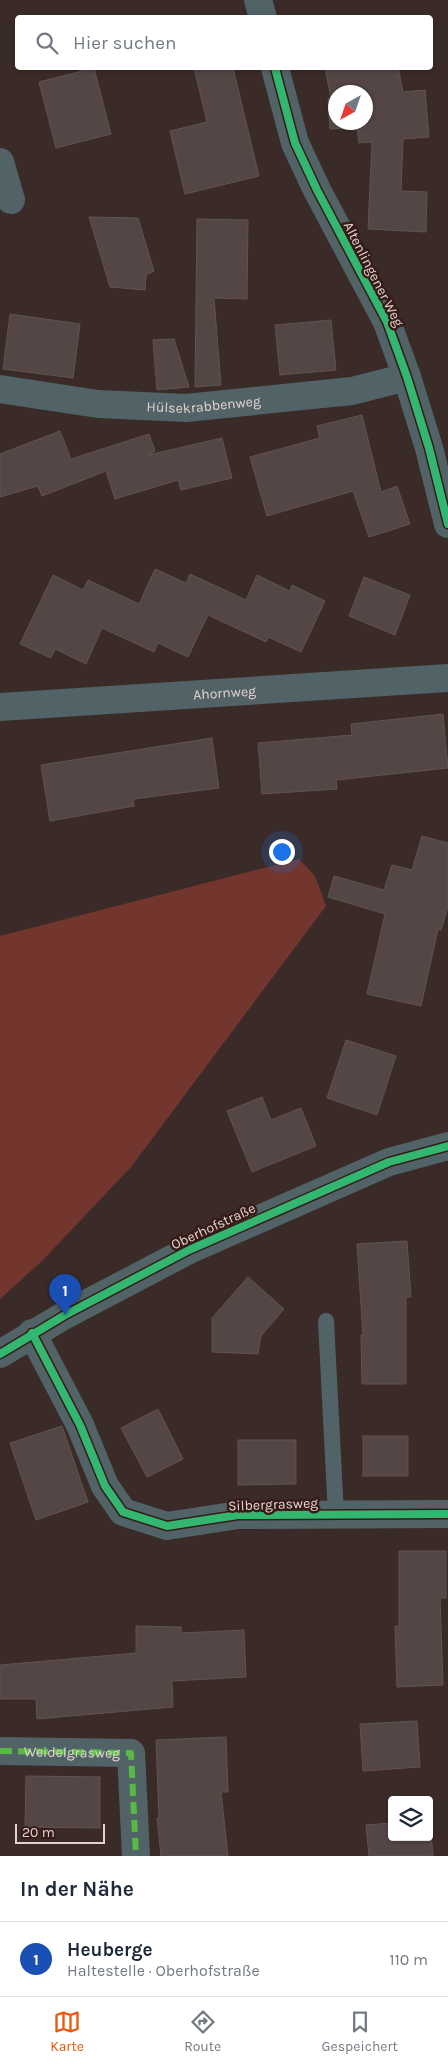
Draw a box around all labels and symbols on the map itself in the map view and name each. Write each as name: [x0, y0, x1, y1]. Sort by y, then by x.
north arrow: [328, 85, 373, 130]
street label: Altenlingener Weg: [340, 219, 407, 330]
street label: Hülsekrabbenweg: [146, 392, 262, 417]
street label: Ahornweg: [193, 682, 257, 703]
your location: [269, 839, 295, 865]
street label: Oberhofstraße: [168, 1199, 258, 1253]
pin: 1: [49, 1274, 81, 1315]
street label: Silbergrasweg: [228, 1494, 318, 1515]
street label: Weidelgrasweg: [24, 1743, 120, 1762]
scale bar: [15, 1821, 105, 1844]

